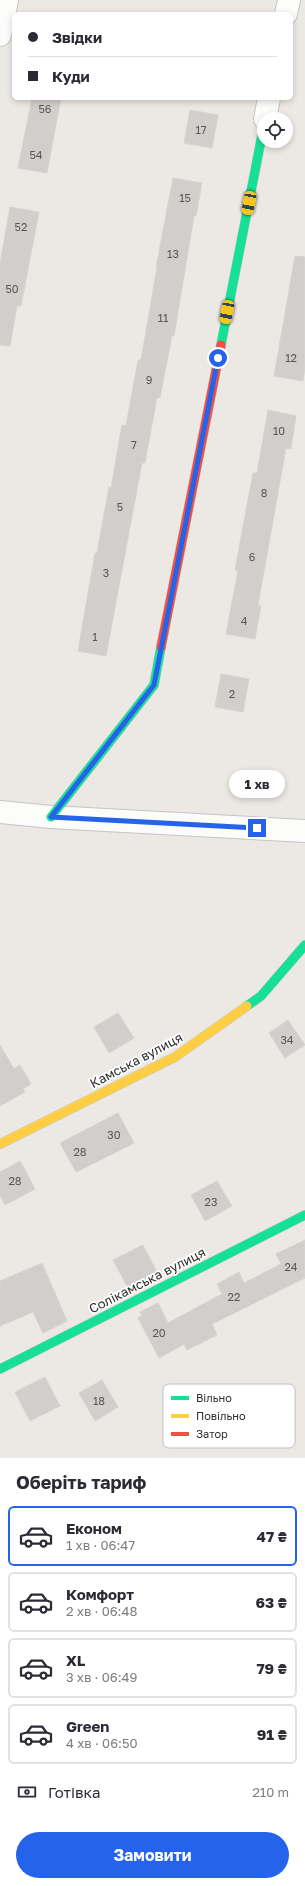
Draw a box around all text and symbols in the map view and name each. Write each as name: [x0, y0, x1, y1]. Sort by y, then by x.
text: Звідки: [52, 28, 102, 46]
text: Куди: [52, 67, 90, 85]
house number: 56: [38, 102, 52, 115]
map controls: [257, 112, 293, 148]
button: locate: [257, 112, 293, 148]
house number: 17: [195, 123, 207, 136]
house number: 54: [29, 148, 43, 161]
car: [241, 190, 257, 216]
house number: 15: [179, 191, 191, 204]
house number: 52: [15, 220, 27, 233]
house number: 13: [167, 247, 179, 260]
house number: 50: [5, 282, 19, 295]
car: [219, 299, 235, 325]
house number: 11: [158, 311, 168, 324]
route start: [209, 349, 227, 367]
house number: 12: [285, 351, 297, 364]
house number: 9: [146, 373, 152, 386]
house number: 10: [273, 424, 285, 437]
house number: 7: [131, 438, 137, 451]
house number: 8: [261, 486, 268, 499]
house number: 5: [117, 500, 123, 513]
house number: 6: [249, 550, 256, 563]
house number: 3: [103, 566, 109, 579]
house number: 4: [241, 614, 248, 627]
house number: 1: [92, 630, 98, 643]
house number: 2: [229, 687, 235, 700]
callout: 1 хв: [229, 770, 285, 798]
text: 1 хв: [244, 776, 270, 792]
route end: [248, 819, 266, 837]
street label: Камська вулиця: [87, 1029, 185, 1091]
house number: 34: [280, 1033, 294, 1046]
house number: 30: [107, 1128, 121, 1141]
house number: 28: [73, 1145, 87, 1158]
house number: 28: [8, 1174, 22, 1187]
house number: 23: [205, 1195, 217, 1208]
street label: Солікамська вулиця: [86, 1244, 208, 1316]
house number: 24: [284, 1260, 298, 1273]
house number: 22: [228, 1290, 240, 1303]
house number: 20: [152, 1326, 166, 1339]
legend: [163, 1384, 295, 1448]
text: Вільно: [196, 1391, 232, 1404]
house number: 18: [93, 1394, 105, 1407]
text: Повільно: [196, 1409, 246, 1422]
text: Затор: [196, 1427, 228, 1440]
text: Оберіть тариф: [16, 1471, 146, 1493]
icon: car: [18, 1518, 54, 1554]
text: Економ: [66, 1519, 122, 1537]
text: 47 ₴: [257, 1527, 287, 1545]
text: 1 хв · 06:47: [66, 1537, 135, 1553]
icon: car: [18, 1584, 54, 1620]
text: Комфорт: [66, 1585, 134, 1603]
text: 63 ₴: [255, 1593, 287, 1611]
text: 2 хв · 06:48: [66, 1603, 137, 1619]
icon: car: [18, 1650, 54, 1686]
text: XL: [66, 1651, 85, 1669]
text: 79 ₴: [256, 1659, 287, 1677]
text: 3 хв · 06:49: [66, 1669, 137, 1685]
icon: car: [18, 1716, 54, 1752]
text: Green: [66, 1717, 109, 1735]
text: 91 ₴: [257, 1725, 287, 1743]
text: 4 хв · 06:50: [66, 1735, 138, 1751]
icon: cash: [16, 1781, 38, 1803]
text: Готівка: [48, 1783, 100, 1801]
text: 210 m: [252, 1784, 289, 1800]
button: Замовити: [16, 1832, 289, 1878]

